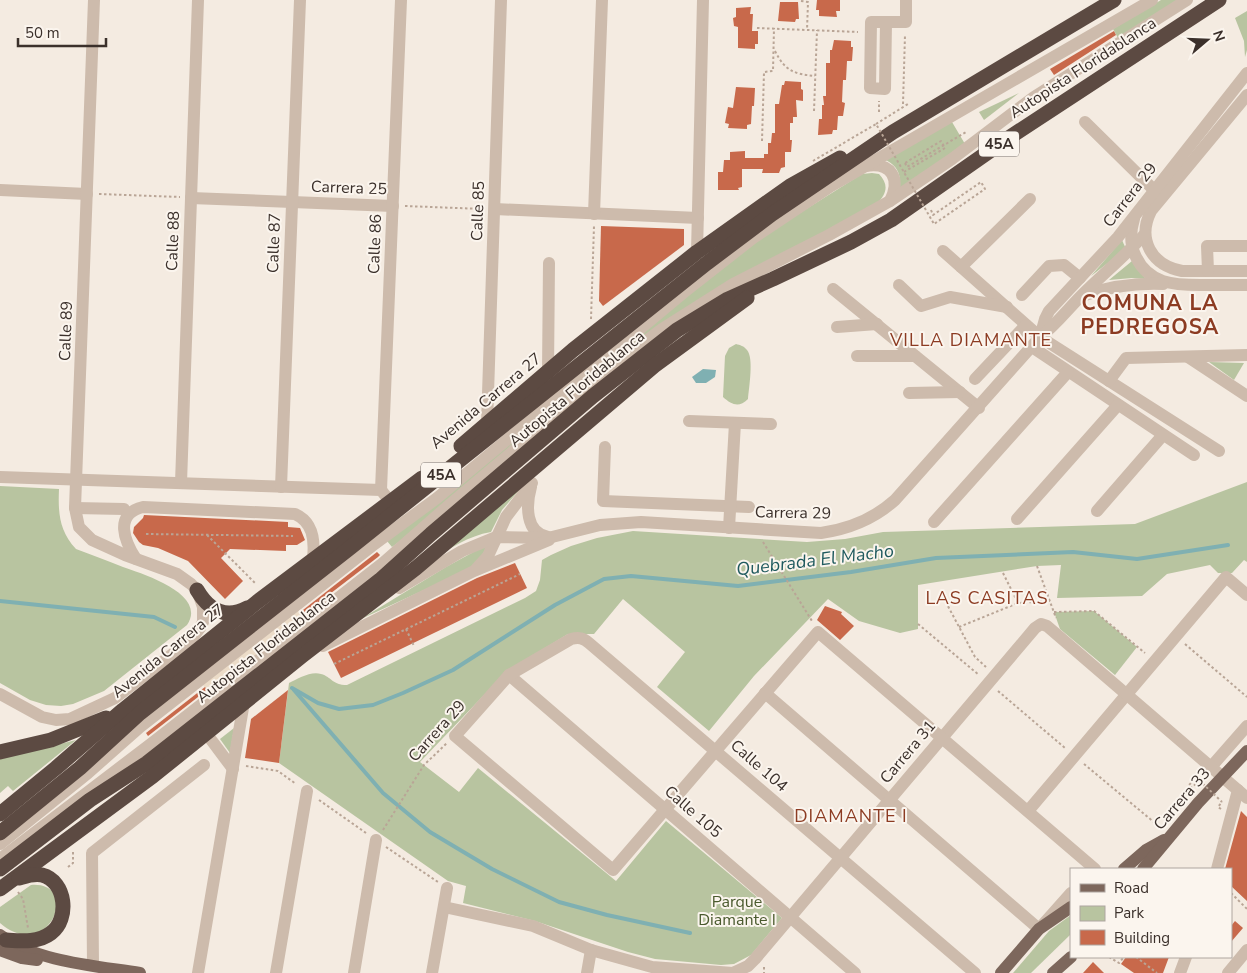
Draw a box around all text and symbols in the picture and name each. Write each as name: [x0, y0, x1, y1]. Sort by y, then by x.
street label: Autopista Floridablanca: [1005, 12, 1161, 124]
scale bar: [18, 15, 105, 47]
north arrow: [1182, 15, 1232, 65]
text: 50 m: [25, 23, 60, 43]
text: N: [1208, 28, 1230, 44]
road number: 45A: [979, 132, 1019, 156]
street label: Carrera 29: [1098, 158, 1162, 232]
street label: Carrera 25: [310, 176, 388, 200]
street label: Calle 85: [466, 181, 490, 241]
street label: Calle 88: [161, 211, 185, 271]
street label: Calle 87: [262, 213, 286, 273]
street label: Calle 86: [363, 214, 387, 274]
district label: COMUNA LA PEDREGOSA: [1081, 289, 1219, 341]
street label: Calle 89: [54, 301, 78, 361]
street label: Autopista Floridablanca: [504, 326, 650, 452]
district label: VILLA DIAMANTE: [889, 328, 1052, 352]
street label: Avenida Carrera 27: [426, 348, 546, 454]
road number: 45A: [421, 462, 461, 488]
street label: Carrera 29: [755, 501, 831, 525]
water label: Quebrada El Macho: [735, 538, 895, 582]
street label: Autopista Floridablanca: [192, 586, 340, 708]
district label: LAS CASITAS: [925, 586, 1049, 610]
street label: Avenida Carrera 27: [107, 599, 229, 703]
street label: Carrera 29: [403, 695, 471, 767]
street label: Carrera 31: [875, 716, 941, 788]
street label: Calle 104: [725, 735, 793, 797]
street label: Carrera 33: [1149, 763, 1215, 835]
street label: Calle 105: [659, 781, 727, 843]
district label: DIAMANTE I: [794, 804, 908, 828]
legend: [1070, 868, 1232, 958]
text: Road: [1114, 878, 1149, 898]
park label: Parque Diamante I: [698, 891, 776, 931]
text: Park: [1114, 903, 1144, 923]
text: Building: [1114, 928, 1170, 948]

